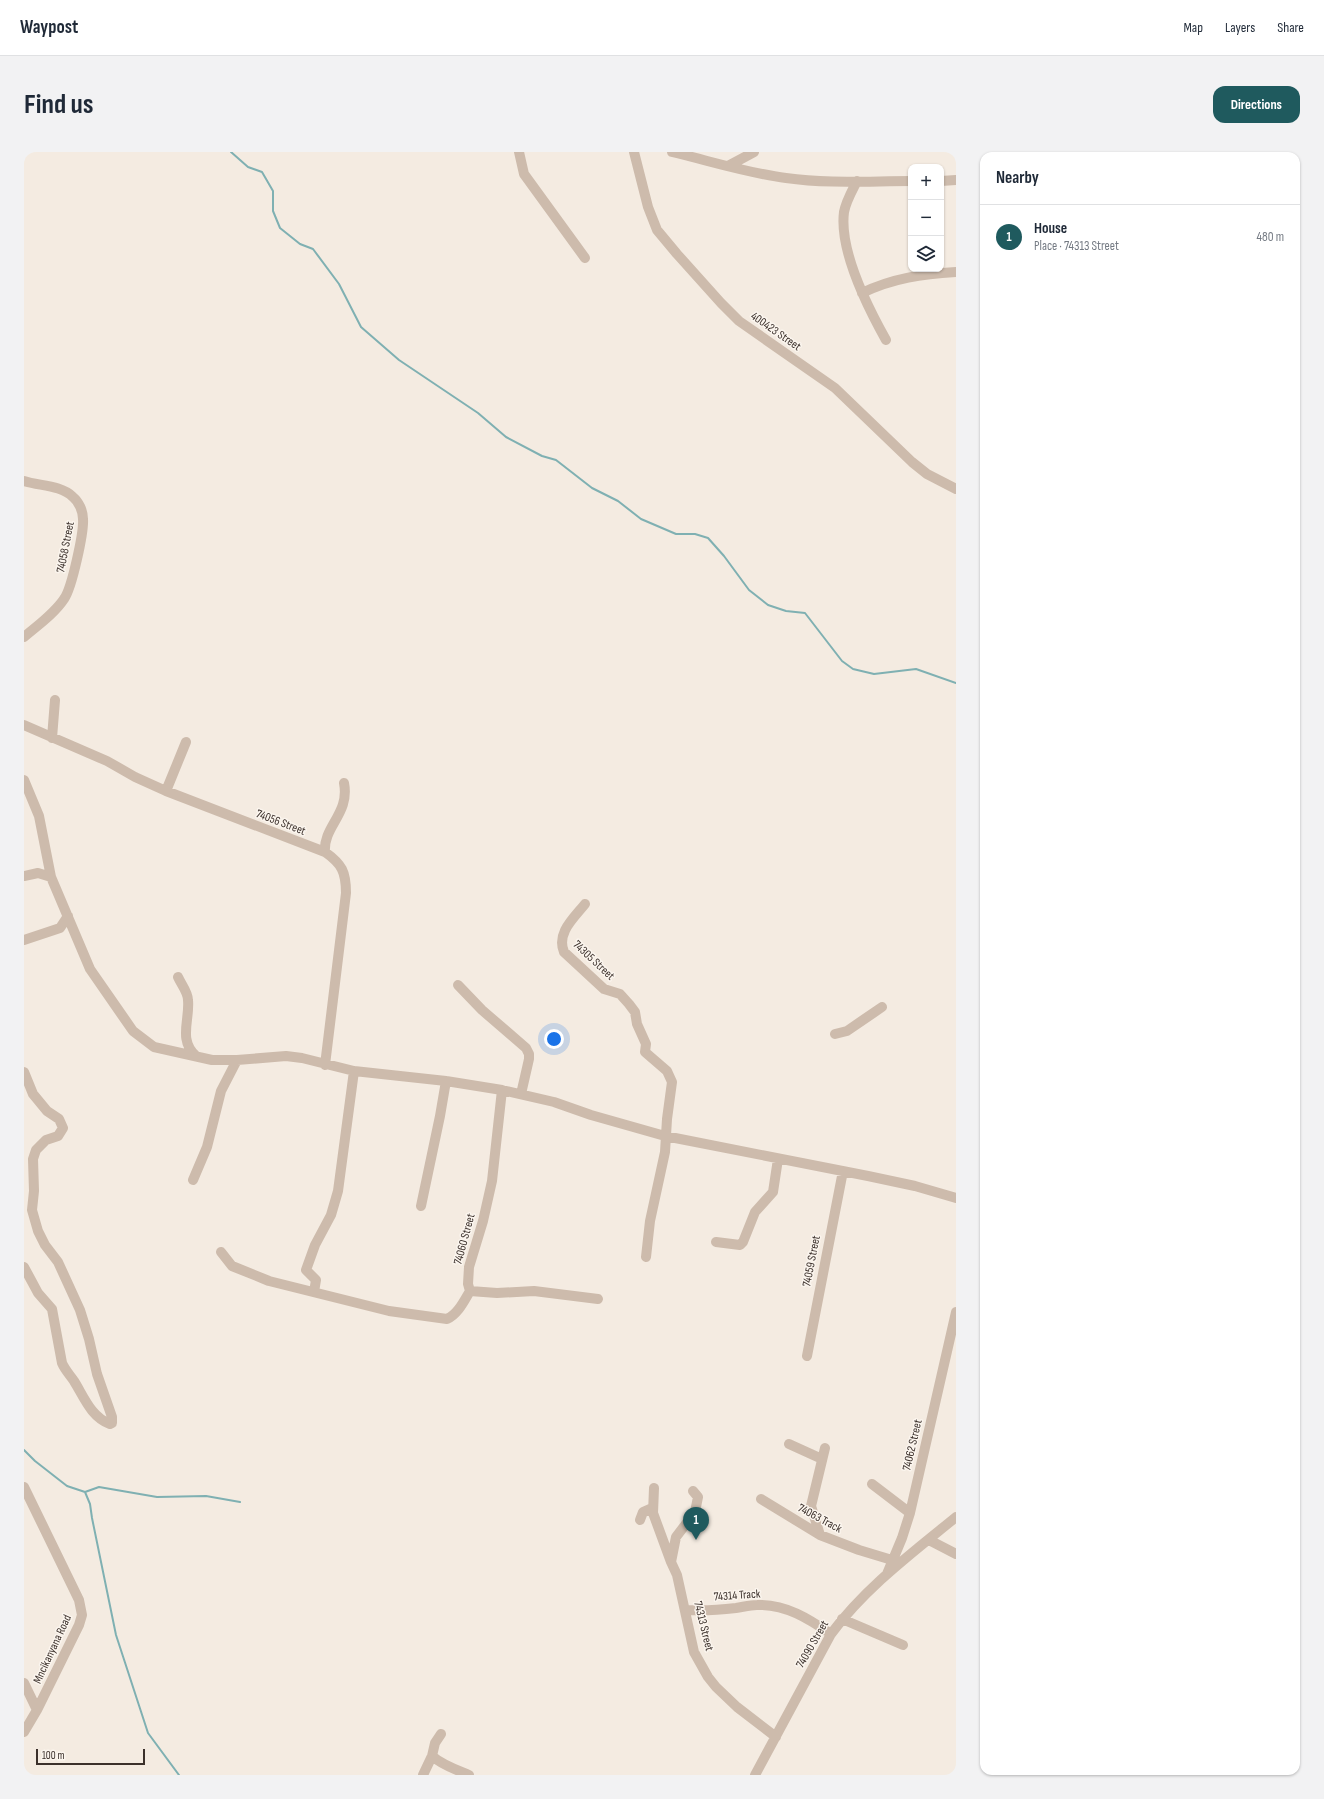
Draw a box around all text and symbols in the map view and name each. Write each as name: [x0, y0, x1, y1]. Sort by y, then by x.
text: Waypost: [20, 16, 78, 39]
text: Map: [1183, 19, 1203, 36]
text: Layers: [1225, 19, 1255, 36]
text: Share: [1277, 19, 1304, 36]
button: Directions: [1213, 86, 1300, 123]
text: Find us: [24, 88, 93, 121]
map controls: [908, 164, 944, 272]
button: +: [908, 164, 944, 200]
text: Nearby: [996, 168, 1039, 188]
button: −: [908, 200, 944, 236]
text: House: [1034, 219, 1067, 238]
text: 1: [1006, 229, 1012, 245]
text: 480 m: [1257, 229, 1284, 245]
button: layers: [908, 236, 944, 272]
text: Place · 74313 Street: [1034, 238, 1119, 254]
street label: 400423 Street: [748, 309, 804, 354]
street label: 74058 Street: [53, 520, 78, 574]
street label: 74056 Street: [254, 806, 308, 839]
street label: 74305 Street: [570, 937, 618, 984]
your location: [544, 1029, 564, 1049]
street label: 74060 Street: [450, 1212, 479, 1266]
street label: 74059 Street: [799, 1234, 824, 1288]
street label: 74062 Street: [899, 1418, 926, 1472]
street label: 74063 Track: [795, 1501, 845, 1537]
pin: 1: [683, 1507, 709, 1540]
street label: 74314 Track: [713, 1586, 761, 1605]
street label: 74313 Street: [690, 1600, 717, 1653]
street label: Mncikanyana Road: [30, 1612, 75, 1686]
street label: 74090 Street: [793, 1618, 832, 1671]
scale bar: [36, 1747, 145, 1766]
text: 100 m: [42, 1749, 64, 1762]

